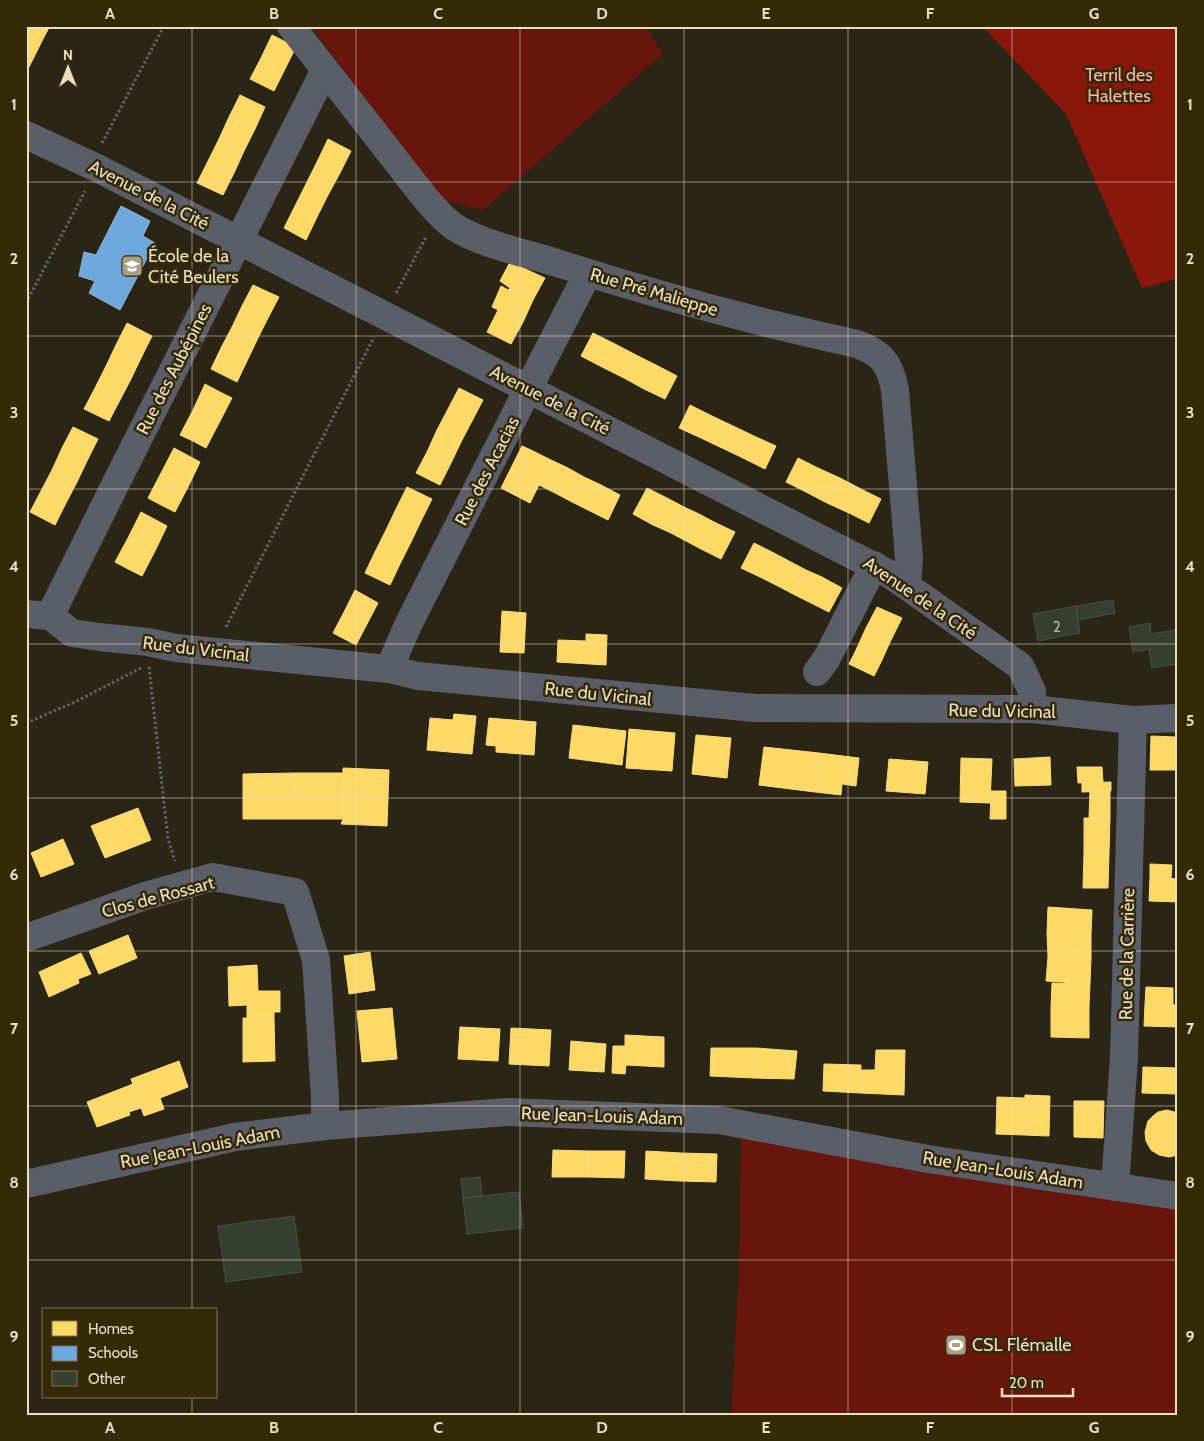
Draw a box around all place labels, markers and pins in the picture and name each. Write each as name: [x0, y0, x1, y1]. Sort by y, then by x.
place label: École de la Cité Beulers: [148, 245, 239, 288]
school or university icon: École de la Cité Beulers: [120, 254, 144, 278]
sports icon: CSL Flémalle: [944, 1333, 968, 1357]
place label: CSL Flémalle: [972, 1334, 1072, 1356]

